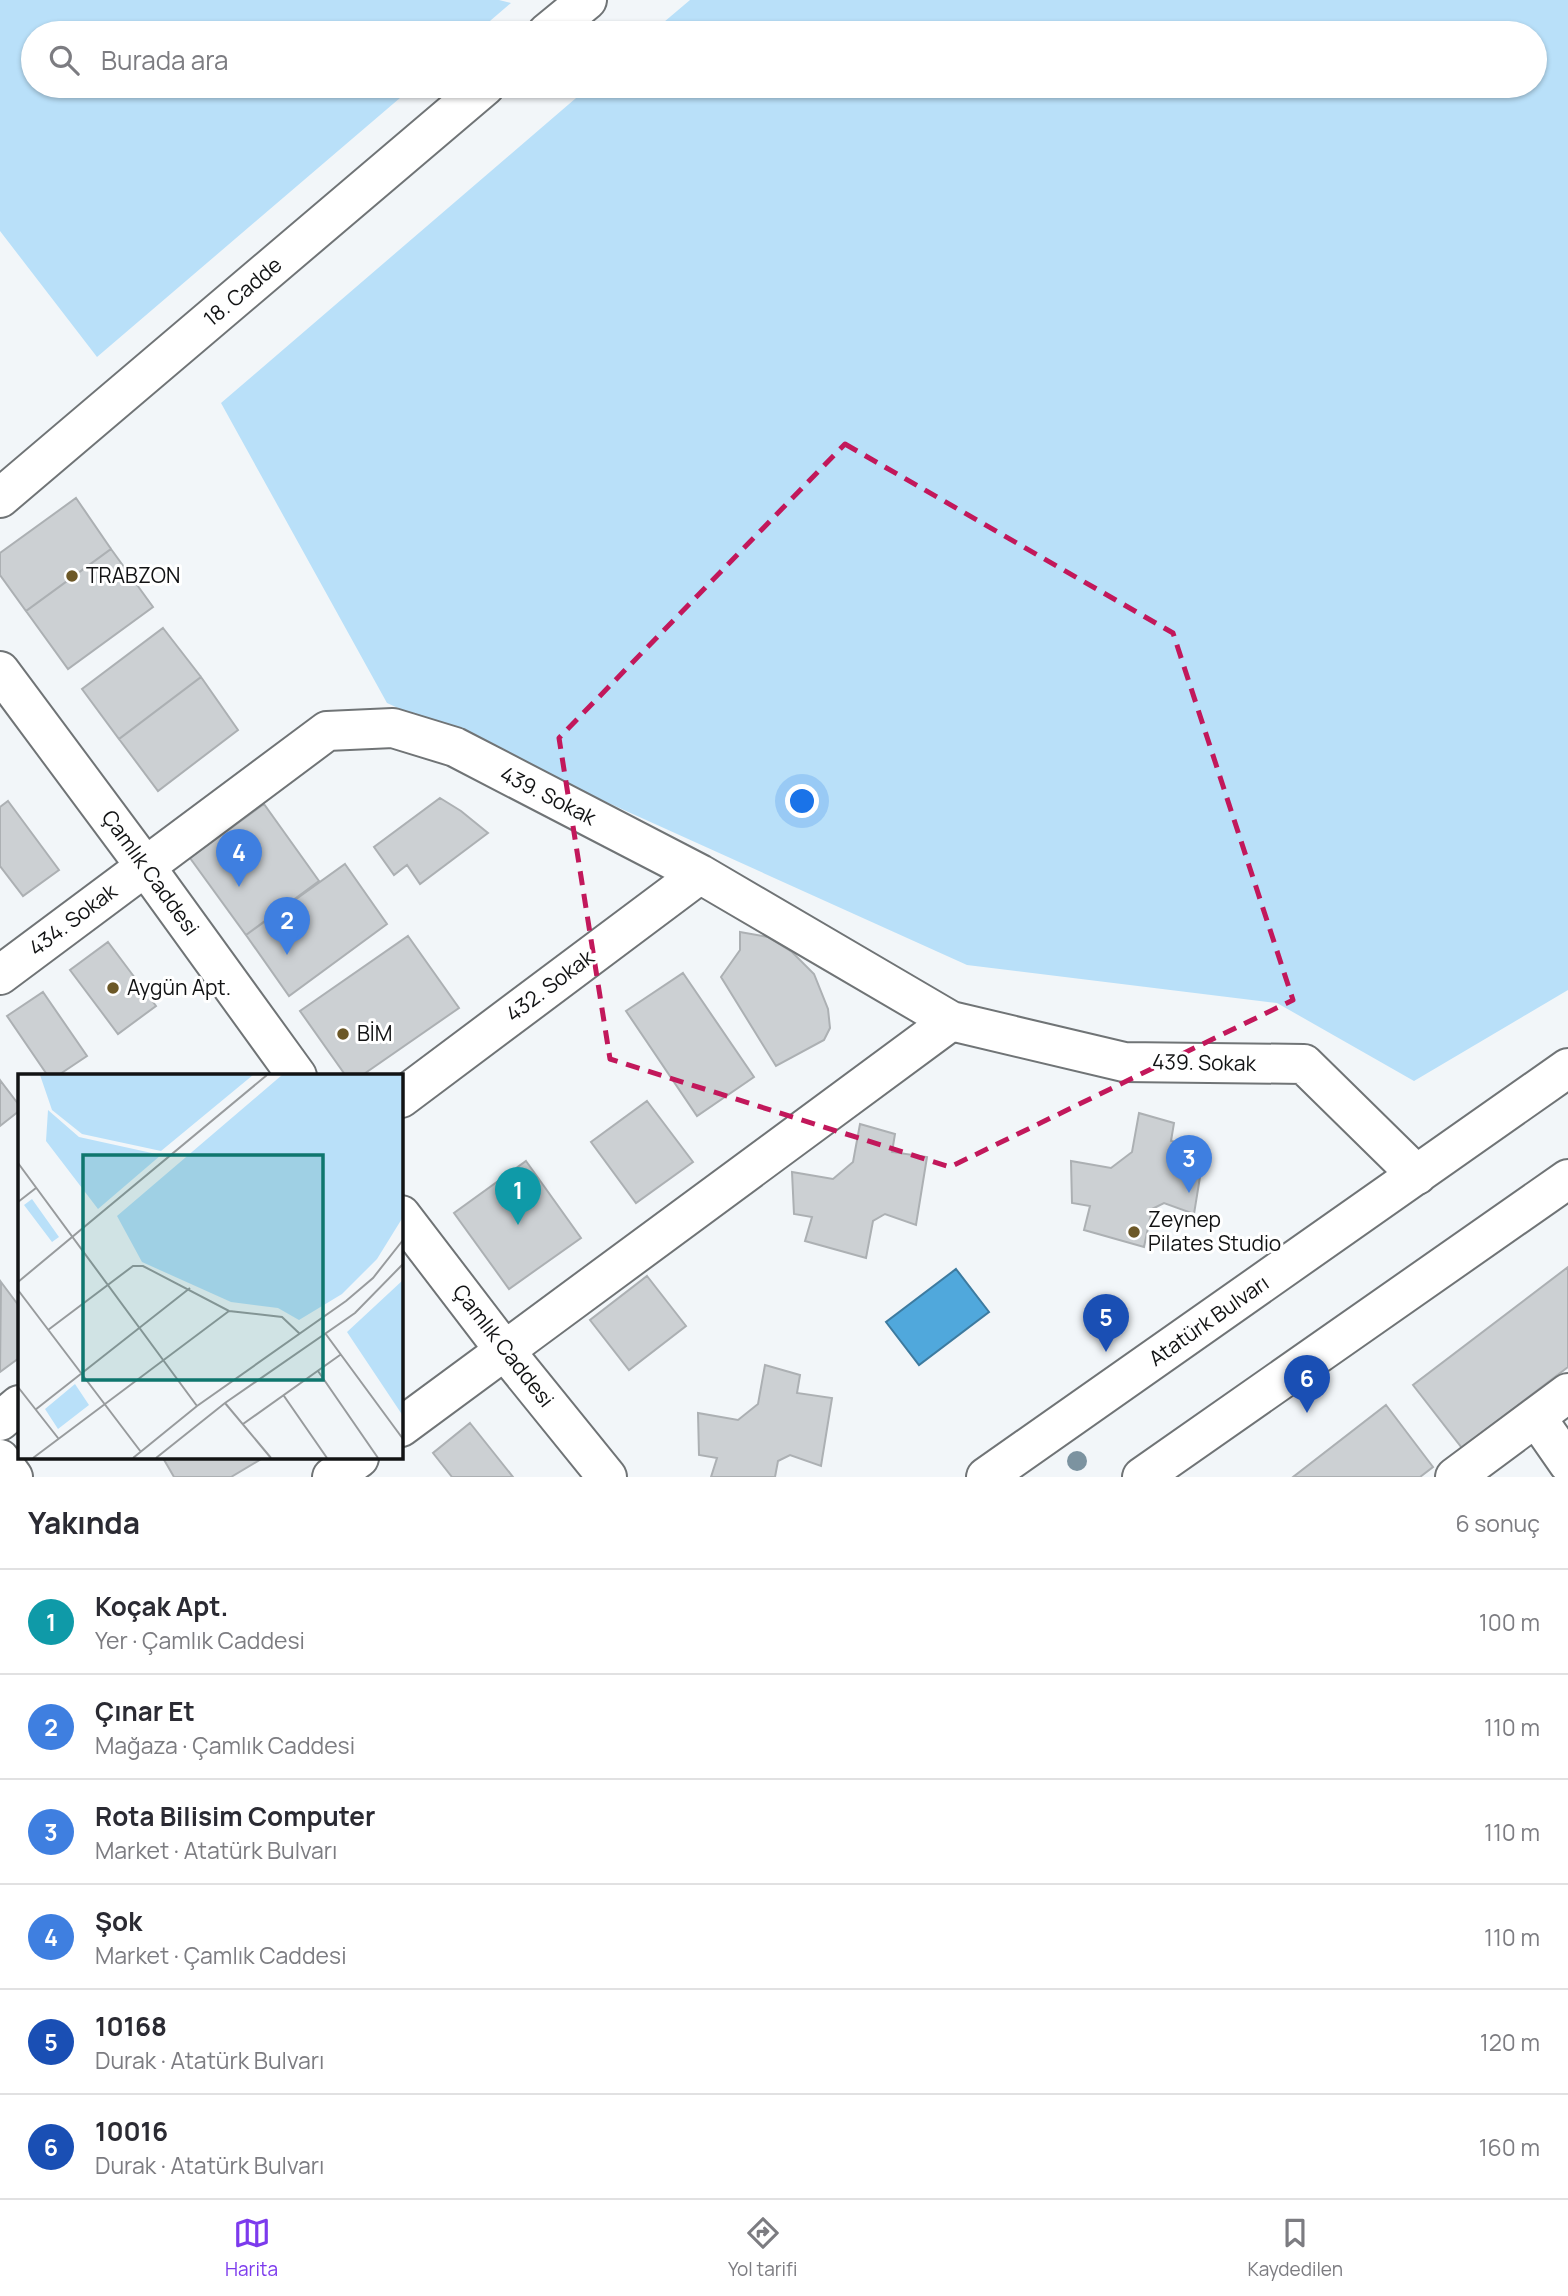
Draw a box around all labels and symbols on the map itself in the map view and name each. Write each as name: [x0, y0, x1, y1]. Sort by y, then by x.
street label: 18. Cadde: [197, 250, 287, 332]
place label: TRABZON: [86, 561, 180, 589]
marker: TRABZON: [64, 568, 80, 584]
street label: 439. Sokak: [496, 759, 602, 831]
your location: [785, 784, 819, 818]
street label: Çamlık Caddesi: [96, 804, 206, 941]
pin: 4: [216, 829, 262, 887]
street label: 434. Sokak: [23, 877, 123, 961]
pin: 2: [264, 897, 310, 955]
street label: 432. Sokak: [500, 943, 600, 1027]
place label: Aygün Apt.: [127, 973, 231, 1001]
marker: Aygün Apt.: [105, 980, 121, 996]
place label: BİM: [357, 1019, 392, 1047]
marker: BİM: [335, 1026, 351, 1042]
street label: 439. Sokak: [1152, 1047, 1257, 1077]
inset map: [18, 1074, 402, 1460]
pin: 3: [1166, 1135, 1212, 1193]
pin: 1: [495, 1167, 541, 1225]
place label: Zeynep Pilates Studio: [1148, 1205, 1281, 1257]
marker: Zeynep Pilates Studio: [1126, 1224, 1142, 1240]
street label: Atatürk Bulvarı: [1143, 1268, 1274, 1372]
street label: Çamlık Caddesi: [447, 1278, 561, 1413]
pin: 5: [1083, 1294, 1129, 1352]
pin: 6: [1284, 1355, 1330, 1413]

